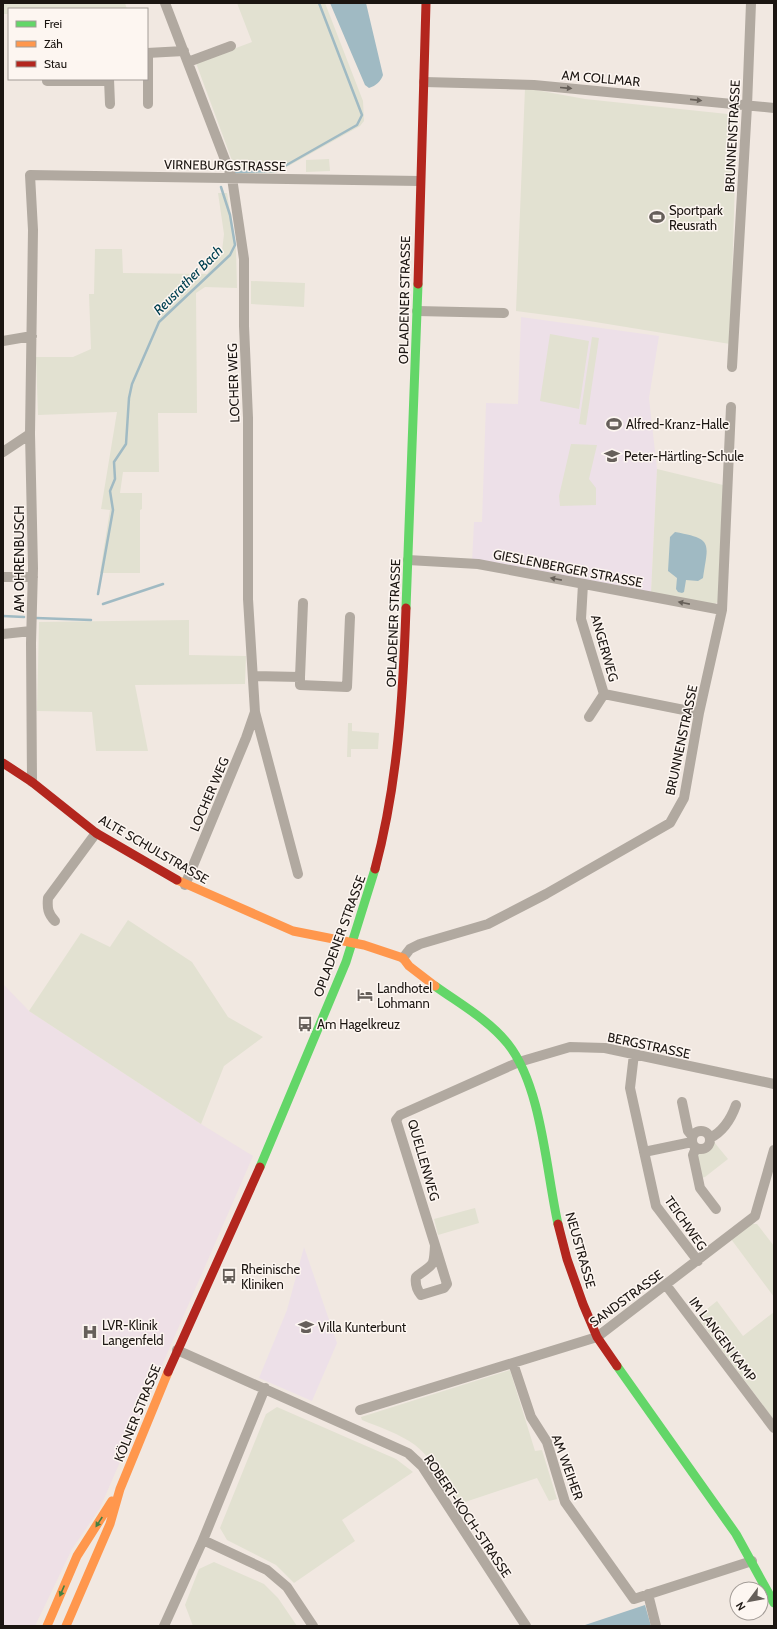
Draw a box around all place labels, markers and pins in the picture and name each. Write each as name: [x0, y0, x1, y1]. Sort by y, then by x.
place label: Sportpark Reusrath: [669, 202, 723, 233]
sports icon: Sportpark Reusrath: [648, 208, 666, 226]
sports icon: Alfred-Kranz-Halle: [605, 415, 623, 433]
place label: Alfred-Kranz-Halle: [626, 416, 729, 432]
school or university icon: Peter-Härtling-Schule: [603, 447, 621, 465]
place label: Peter-Härtling-Schule: [624, 448, 744, 464]
place label: Landhotel Lohmann: [377, 980, 432, 1011]
hotel icon: Landhotel Lohmann: [356, 986, 374, 1004]
bus stop icon: Am Hagelkreuz: [296, 1015, 314, 1033]
place label: Am Hagelkreuz: [317, 1016, 400, 1032]
place label: Rheinische Kliniken: [241, 1261, 301, 1292]
bus stop icon: Rheinische Kliniken: [220, 1267, 238, 1285]
place label: LVR-Klinik Langenfeld: [102, 1317, 163, 1348]
school or university icon: Villa Kunterbunt: [297, 1318, 315, 1336]
place label: Villa Kunterbunt: [318, 1319, 407, 1335]
hospital icon: LVR-Klinik Langenfeld: [81, 1323, 99, 1341]

